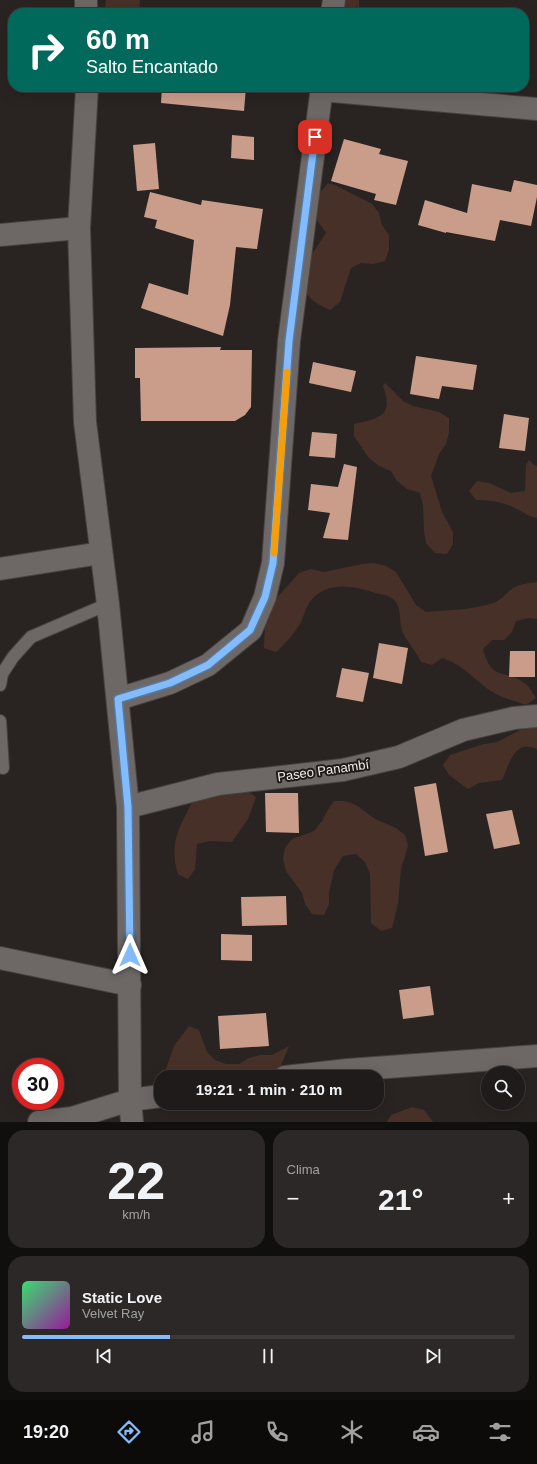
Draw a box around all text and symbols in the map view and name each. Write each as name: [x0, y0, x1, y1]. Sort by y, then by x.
icon: right: [20, 24, 72, 76]
text: 60 m: [86, 24, 150, 55]
text: Salto Encantado: [86, 57, 218, 77]
pin: [298, 120, 332, 154]
icon: arrive: [304, 126, 326, 148]
street label: Paseo Panambí: [276, 757, 370, 784]
position arrow: [109, 934, 151, 976]
speed limit sign: 30: [12, 1058, 64, 1110]
map controls: [481, 1066, 525, 1110]
button: search: [481, 1066, 525, 1110]
text: 19:21 · 1 min · 210 m: [196, 1081, 342, 1098]
text: 22: [107, 1152, 165, 1210]
text: Clima: [287, 1162, 320, 1177]
text: 21°: [378, 1183, 423, 1216]
text: −: [287, 1186, 299, 1211]
text: +: [502, 1186, 515, 1211]
text: km/h: [122, 1207, 150, 1222]
text: Static Love: [82, 1289, 162, 1306]
text: Velvet Ray: [82, 1306, 144, 1321]
icon: previous: [93, 1345, 115, 1367]
icon: pause: [257, 1345, 279, 1367]
icon: next: [422, 1345, 444, 1367]
icon: directions: [115, 1418, 143, 1446]
icon: music: [189, 1418, 217, 1446]
icon: phone: [263, 1418, 291, 1446]
icon: climate: [338, 1418, 366, 1446]
icon: car: [412, 1418, 440, 1446]
icon: filters: [486, 1418, 514, 1446]
text: 19:20: [23, 1422, 69, 1442]

